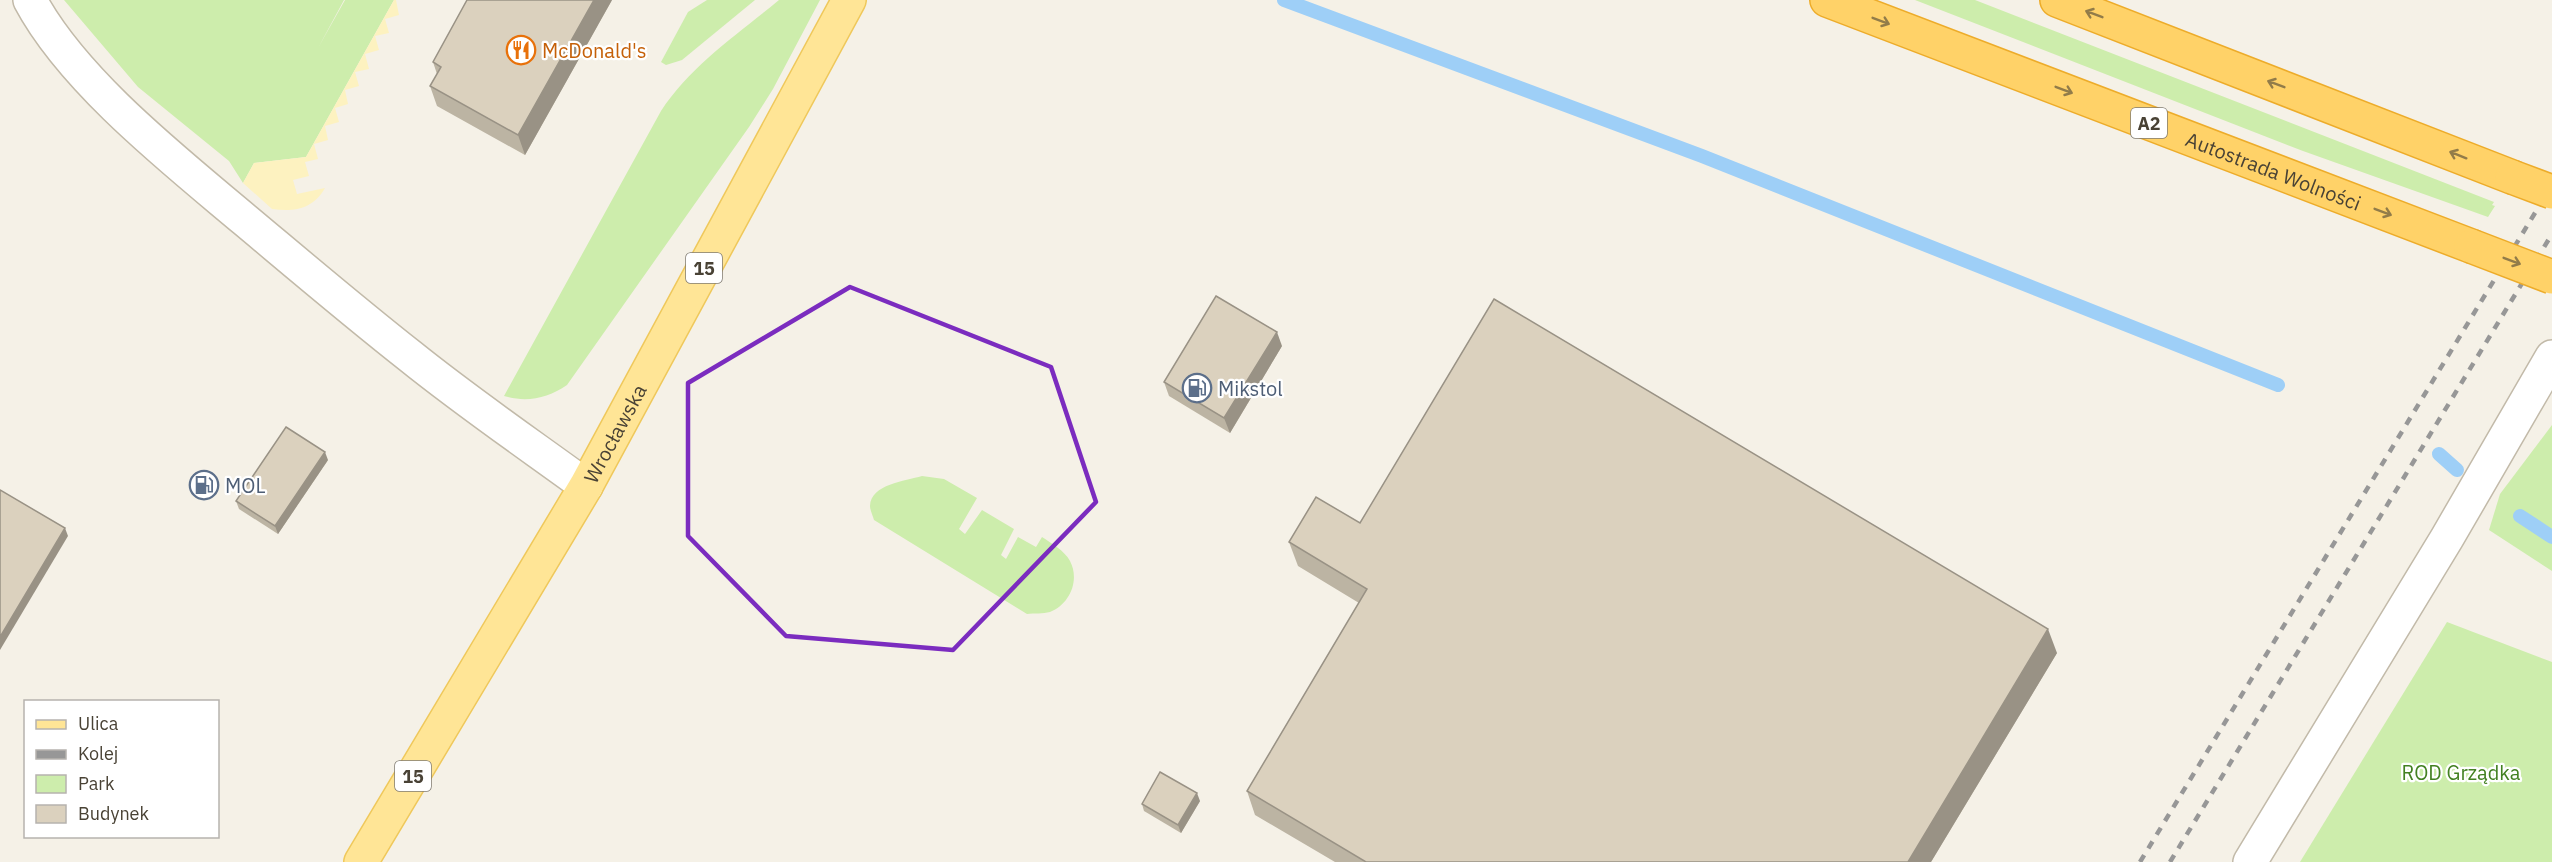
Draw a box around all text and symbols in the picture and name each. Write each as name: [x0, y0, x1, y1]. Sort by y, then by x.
one-way arrow: [2086, 8, 2104, 19]
one-way arrow: [1871, 16, 1890, 27]
restaurant icon: McDonald's: [505, 34, 537, 66]
place label: McDonald's: [542, 37, 647, 64]
one-way arrow: [2268, 78, 2286, 89]
one-way arrow: [2054, 85, 2072, 96]
road number: A2: [2131, 108, 2167, 138]
street label: Autostrada Wolności: [2182, 125, 2365, 216]
one-way arrow: [2449, 149, 2468, 160]
one-way arrow: [2373, 207, 2392, 218]
road number: 15: [686, 253, 722, 283]
one-way arrow: [2502, 256, 2520, 267]
fuel station icon: Mikstol: [1181, 372, 1213, 404]
place label: Mikstol: [1218, 375, 1283, 402]
street label: Wrocławska: [577, 379, 652, 488]
fuel station icon: MOL: [188, 469, 220, 501]
place label: MOL: [225, 472, 265, 499]
legend: [24, 700, 219, 838]
text: Ulica: [78, 712, 119, 735]
text: Kolej: [78, 742, 118, 765]
park label: ROD Grządka: [2402, 759, 2521, 786]
road number: 15: [395, 761, 431, 791]
text: Park: [78, 772, 115, 795]
text: Budynek: [78, 802, 150, 825]

